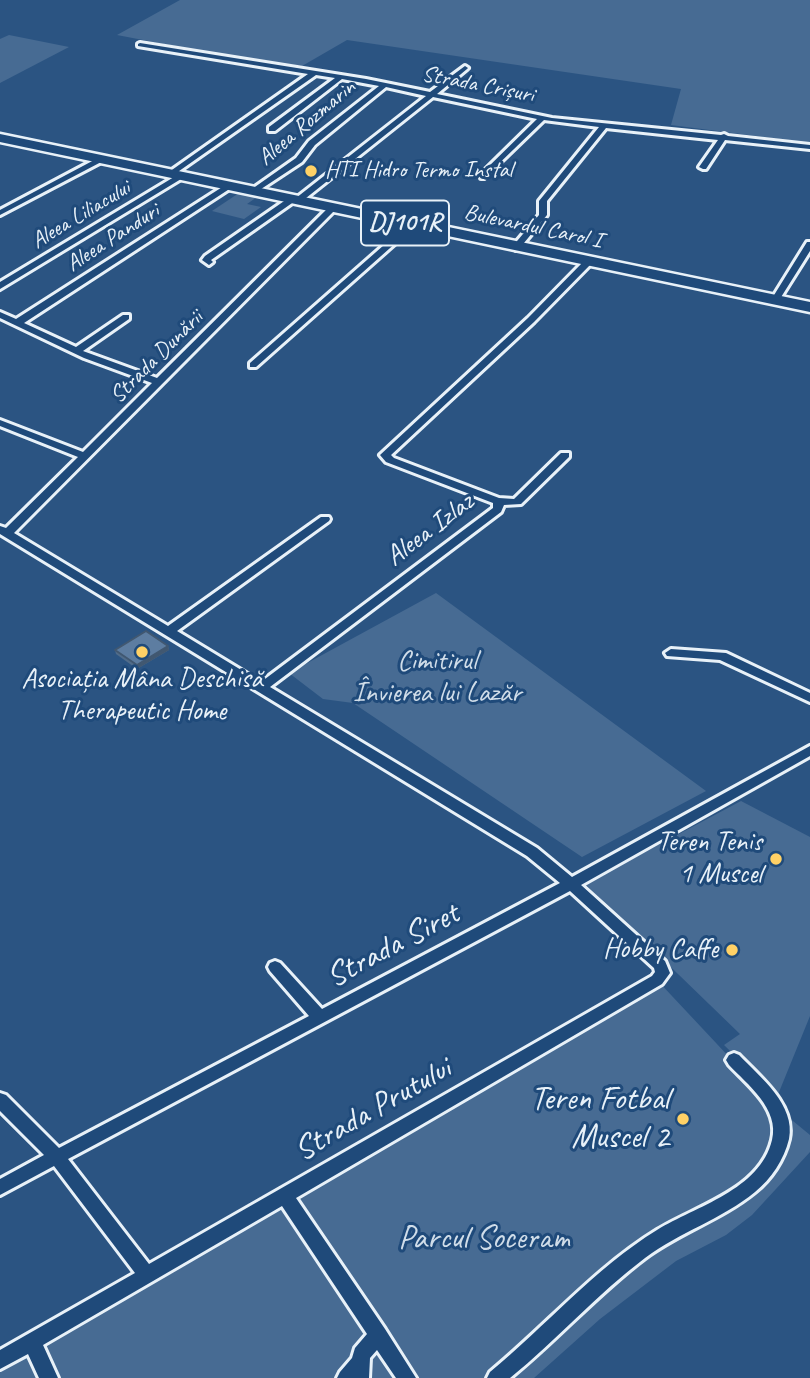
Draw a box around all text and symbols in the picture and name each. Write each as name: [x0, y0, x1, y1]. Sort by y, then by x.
street label: Strada Crișuri: [419, 61, 537, 109]
street label: Aleea Rozmarin: [253, 74, 361, 172]
place label: HTI Hidro Termo Instal: [325, 157, 512, 185]
marker: HTI Hidro Termo Instal: [303, 163, 319, 179]
street label: Aleea Liliacului: [26, 175, 136, 255]
street label: Aleea Panduri: [61, 198, 165, 278]
street label: Bulevardul Carol I: [462, 199, 604, 255]
road number: DJ101R: [361, 200, 449, 246]
street label: Strada Dunării: [105, 305, 209, 409]
street label: Aleea Izlaz: [379, 486, 481, 574]
marker: Asociația Mâna Deschisă Therapeutic Home: [134, 644, 150, 660]
park label: Cimitirul Învierea lui Lazăr: [353, 645, 521, 711]
place label: Asociația Mâna Deschisă Therapeutic Home: [22, 663, 262, 729]
place label: Teren Tenis 1 Muscel: [657, 826, 762, 892]
marker: Teren Tenis 1 Muscel: [768, 851, 784, 867]
street label: Strada Siret: [320, 895, 466, 997]
place label: Hobby Caffe: [603, 933, 718, 967]
marker: Hobby Caffe: [724, 942, 740, 958]
street label: Strada Prutului: [287, 1049, 459, 1171]
place label: Teren Fotbal Muscel 2: [531, 1080, 669, 1158]
marker: Teren Fotbal Muscel 2: [675, 1111, 691, 1127]
park label: Parcul Soceram: [398, 1219, 570, 1259]

